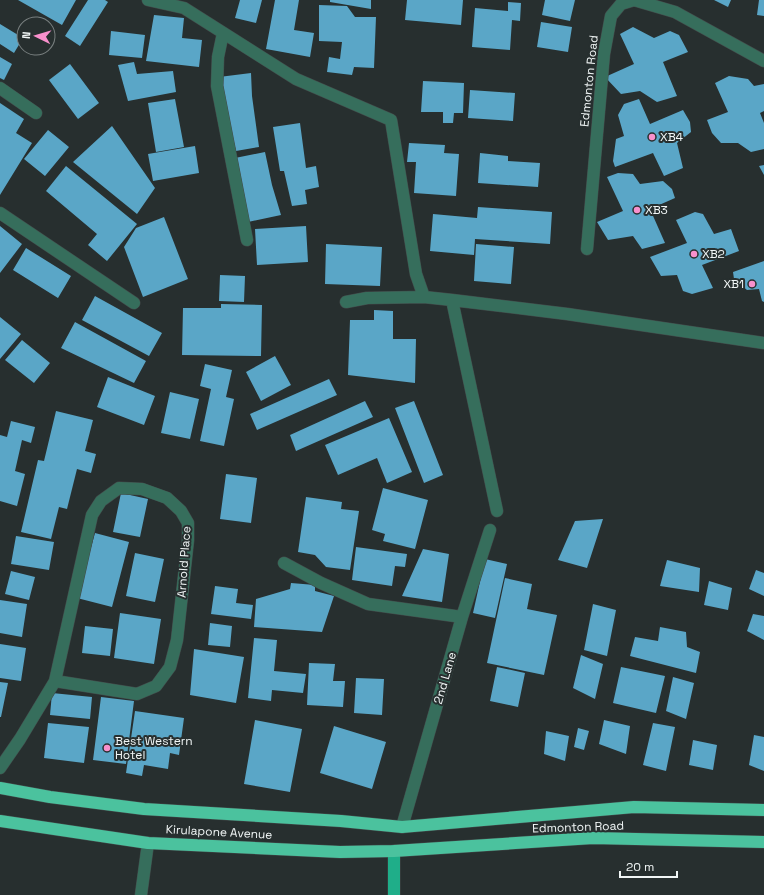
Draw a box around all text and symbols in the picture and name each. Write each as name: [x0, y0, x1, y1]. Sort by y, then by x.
north arrow: [16, 16, 56, 56]
text: N: [19, 31, 33, 39]
street label: Edmonton Road: [576, 34, 602, 128]
place label: XB4: [660, 129, 684, 145]
marker: XB4: [647, 132, 657, 142]
place label: XB3: [645, 202, 668, 218]
marker: XB3: [632, 205, 642, 215]
place label: XB2: [702, 246, 725, 262]
marker: XB2: [689, 249, 699, 259]
place label: XB1: [723, 276, 744, 292]
marker: XB1: [747, 279, 757, 289]
street label: Arnold Place: [174, 526, 194, 598]
street label: 2nd Lane: [430, 650, 460, 706]
place label: Best Western Hotel: [115, 733, 193, 763]
marker: Best Western Hotel: [102, 743, 112, 753]
street label: Edmonton Road: [532, 817, 624, 837]
street label: Kirulapone Avenue: [165, 821, 273, 843]
scale bar: [620, 853, 677, 879]
text: 20 m: [626, 859, 654, 875]

